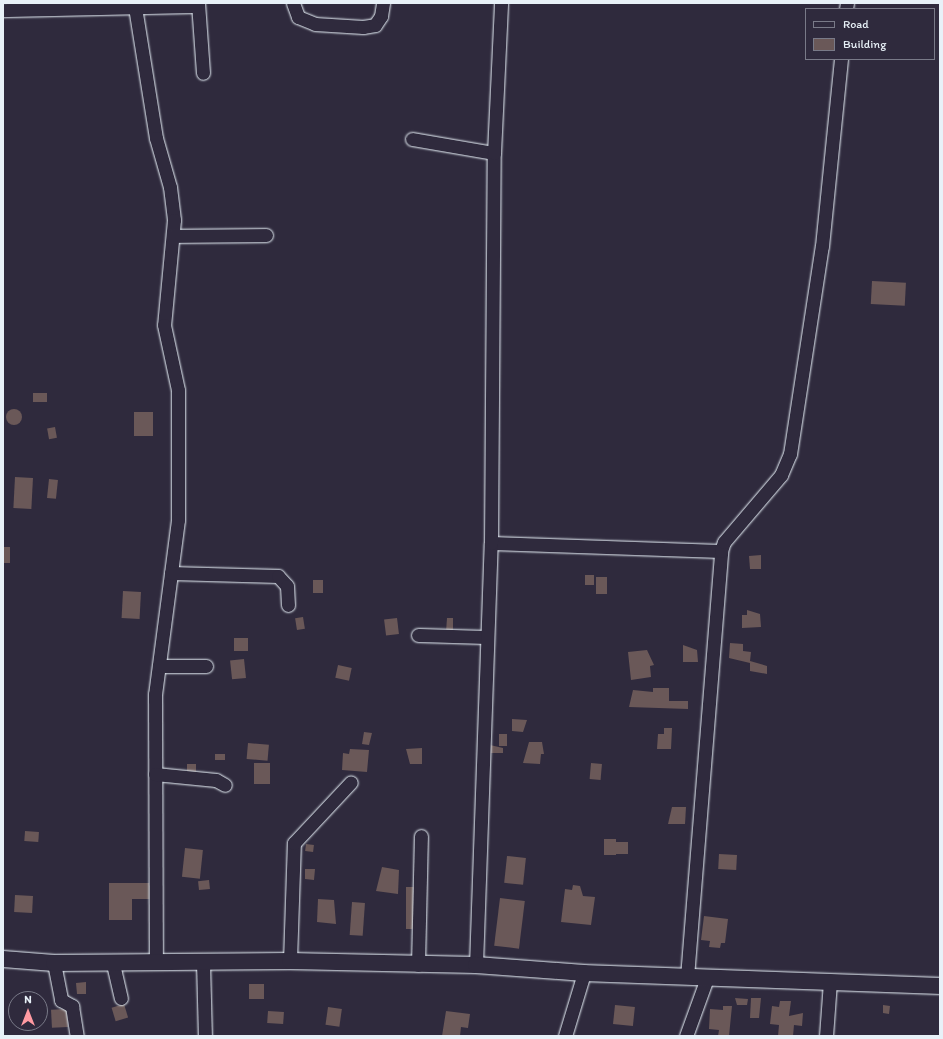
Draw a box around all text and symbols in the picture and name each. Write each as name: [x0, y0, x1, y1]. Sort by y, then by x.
legend: [805, 8, 935, 60]
text: Road: [843, 17, 869, 31]
text: Building: [843, 37, 886, 51]
north arrow: [8, 991, 48, 1031]
text: N: [24, 993, 32, 1006]

